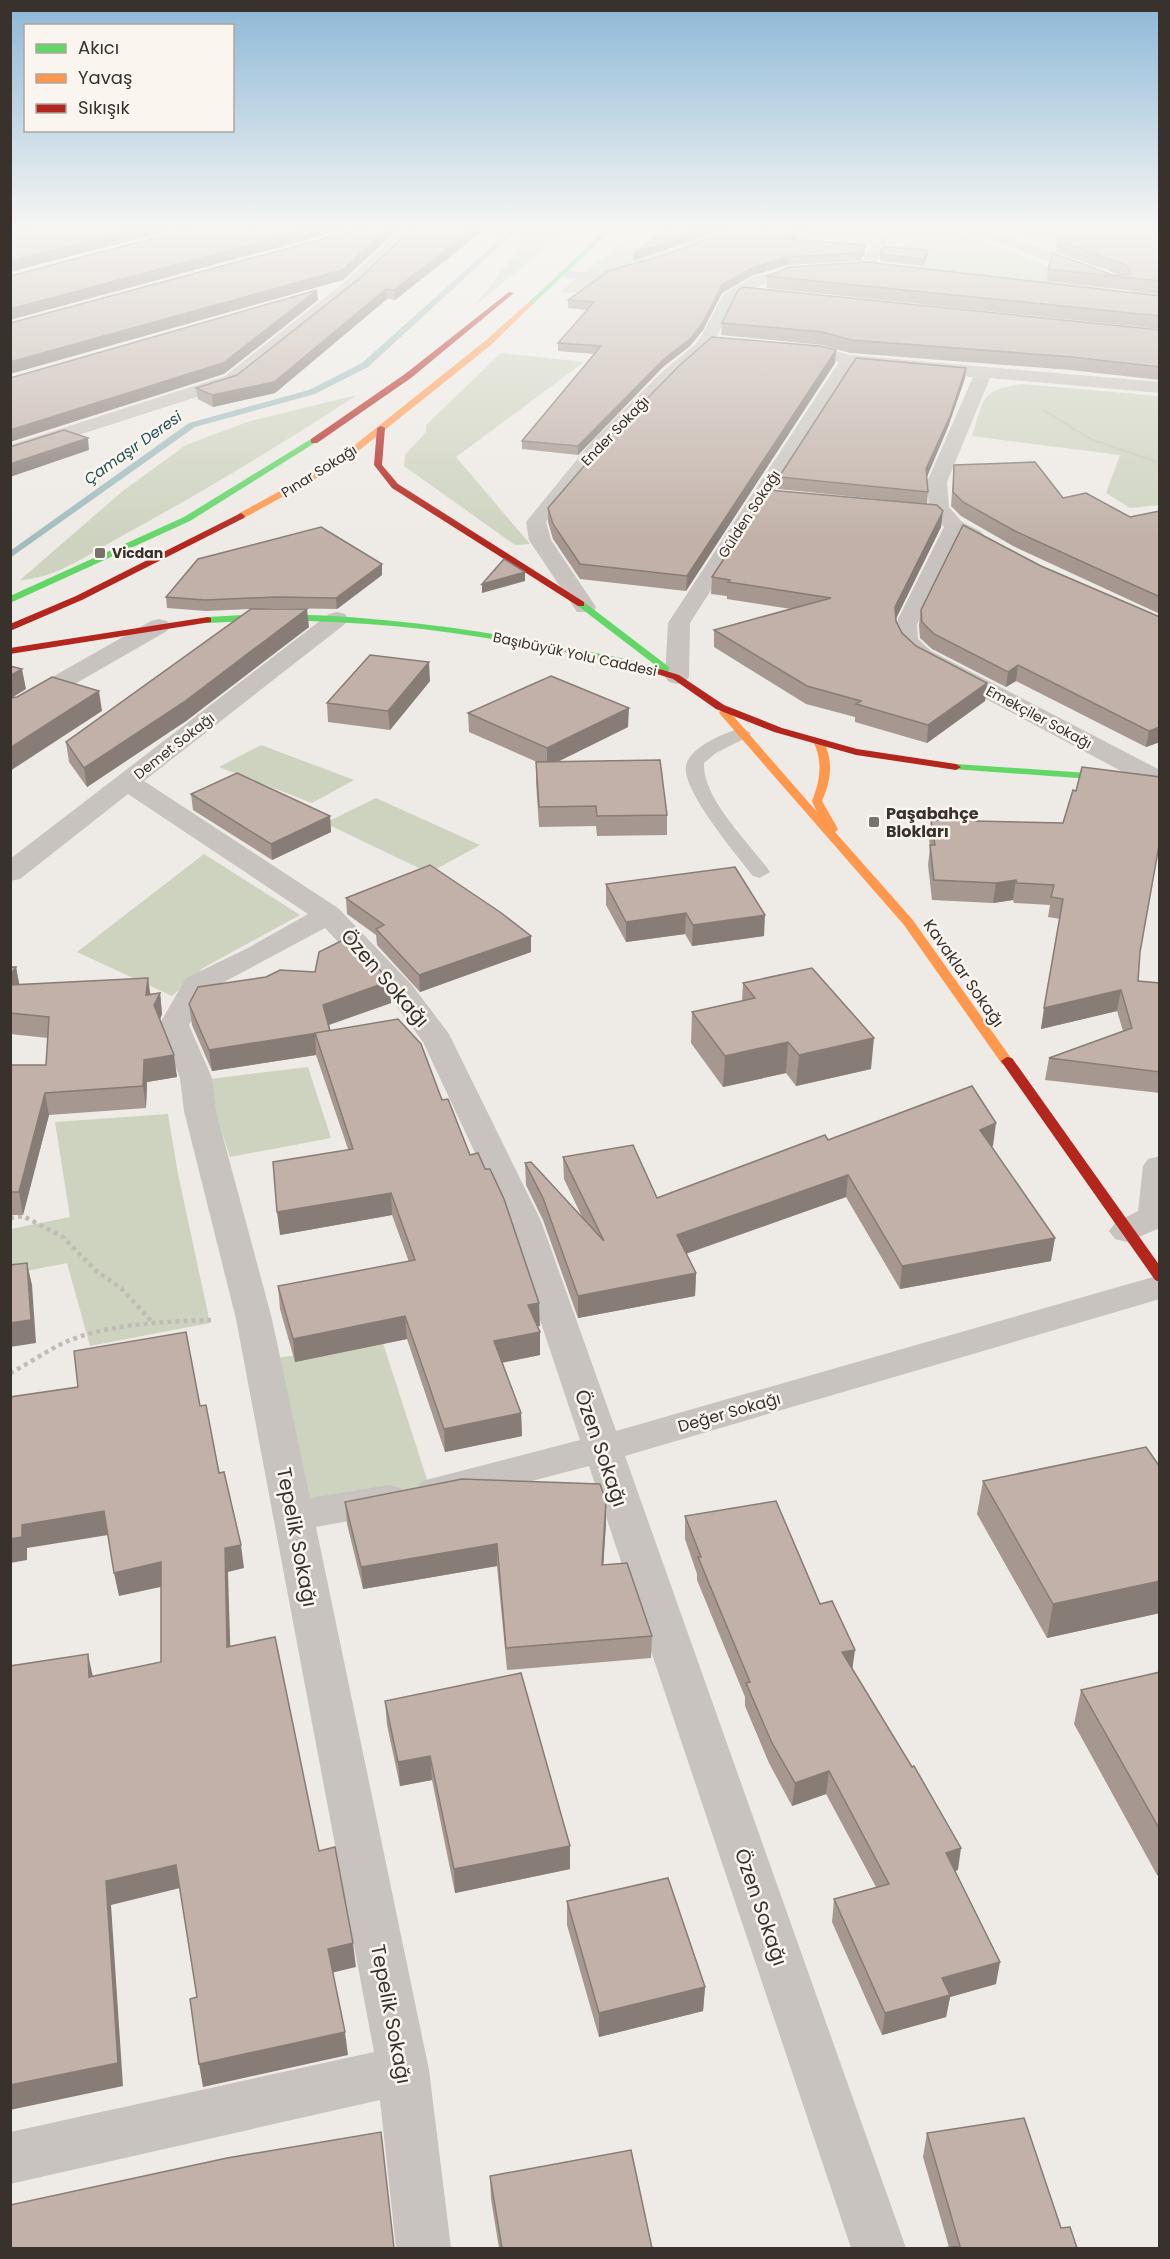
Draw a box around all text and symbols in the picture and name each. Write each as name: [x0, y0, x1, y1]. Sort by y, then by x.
legend: [24, 24, 234, 132]
text: Akıcı: [78, 35, 119, 60]
text: Yavaş: [78, 65, 132, 90]
text: Sıkışık: [78, 95, 131, 120]
street label: Ender Sokağı: [577, 392, 653, 470]
water label: Çamaşır Deresi: [79, 406, 186, 489]
street label: Pınar Sokağı: [277, 440, 361, 502]
street label: Gülden Sokağı: [713, 466, 785, 562]
place label: Vicdan: [112, 543, 163, 563]
marker: Vicdan: [93, 546, 107, 560]
street label: Başıbüyük Yolu Caddesi: [491, 627, 659, 681]
street label: Emekçiler Sokağı: [983, 681, 1095, 753]
street label: Demet Sokağı: [130, 708, 218, 784]
place label: Paşabahçe Blokları: [886, 802, 979, 843]
marker: Paşabahçe Blokları: [867, 815, 881, 829]
street label: Kavaklar Sokağı: [918, 915, 1009, 1032]
street label: Özen Sokağı: [334, 923, 436, 1033]
street label: Özen Sokağı: [568, 1386, 634, 1510]
street label: Değer Sokağı: [675, 1387, 783, 1438]
street label: Tepelik Sokağı: [270, 1465, 324, 1609]
street label: Özen Sokağı: [728, 1845, 794, 1969]
street label: Tepelik Sokağı: [364, 1942, 418, 2086]

